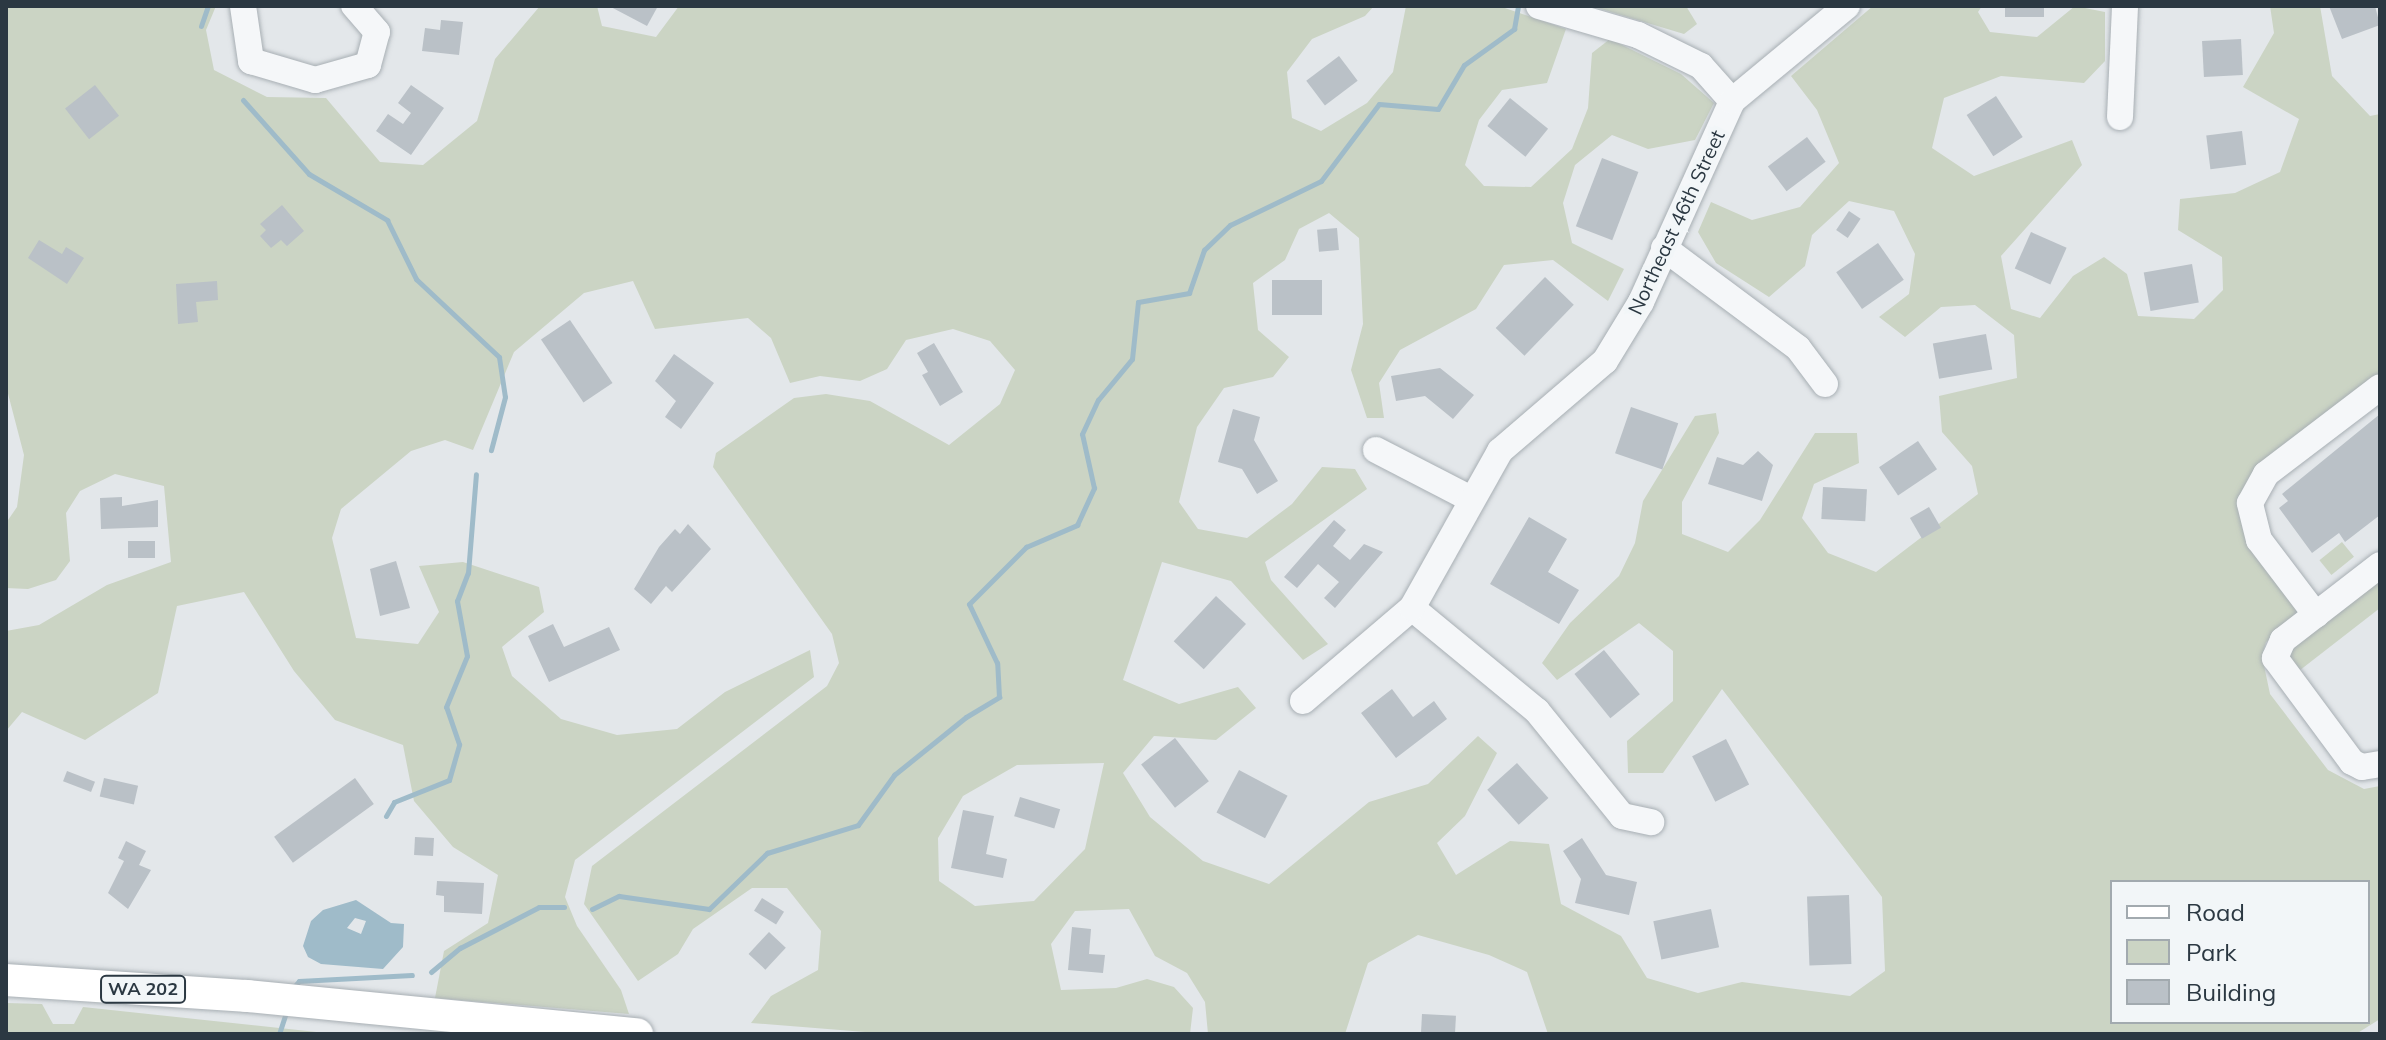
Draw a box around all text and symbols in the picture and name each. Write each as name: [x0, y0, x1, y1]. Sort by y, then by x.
street label: Northeast 46th Street: [1623, 126, 1729, 318]
legend: [2110, 880, 2370, 1024]
text: Road: [2186, 897, 2245, 927]
text: Park: [2186, 937, 2237, 967]
road number: WA 202: [99, 975, 187, 1003]
text: Building: [2186, 977, 2276, 1007]

